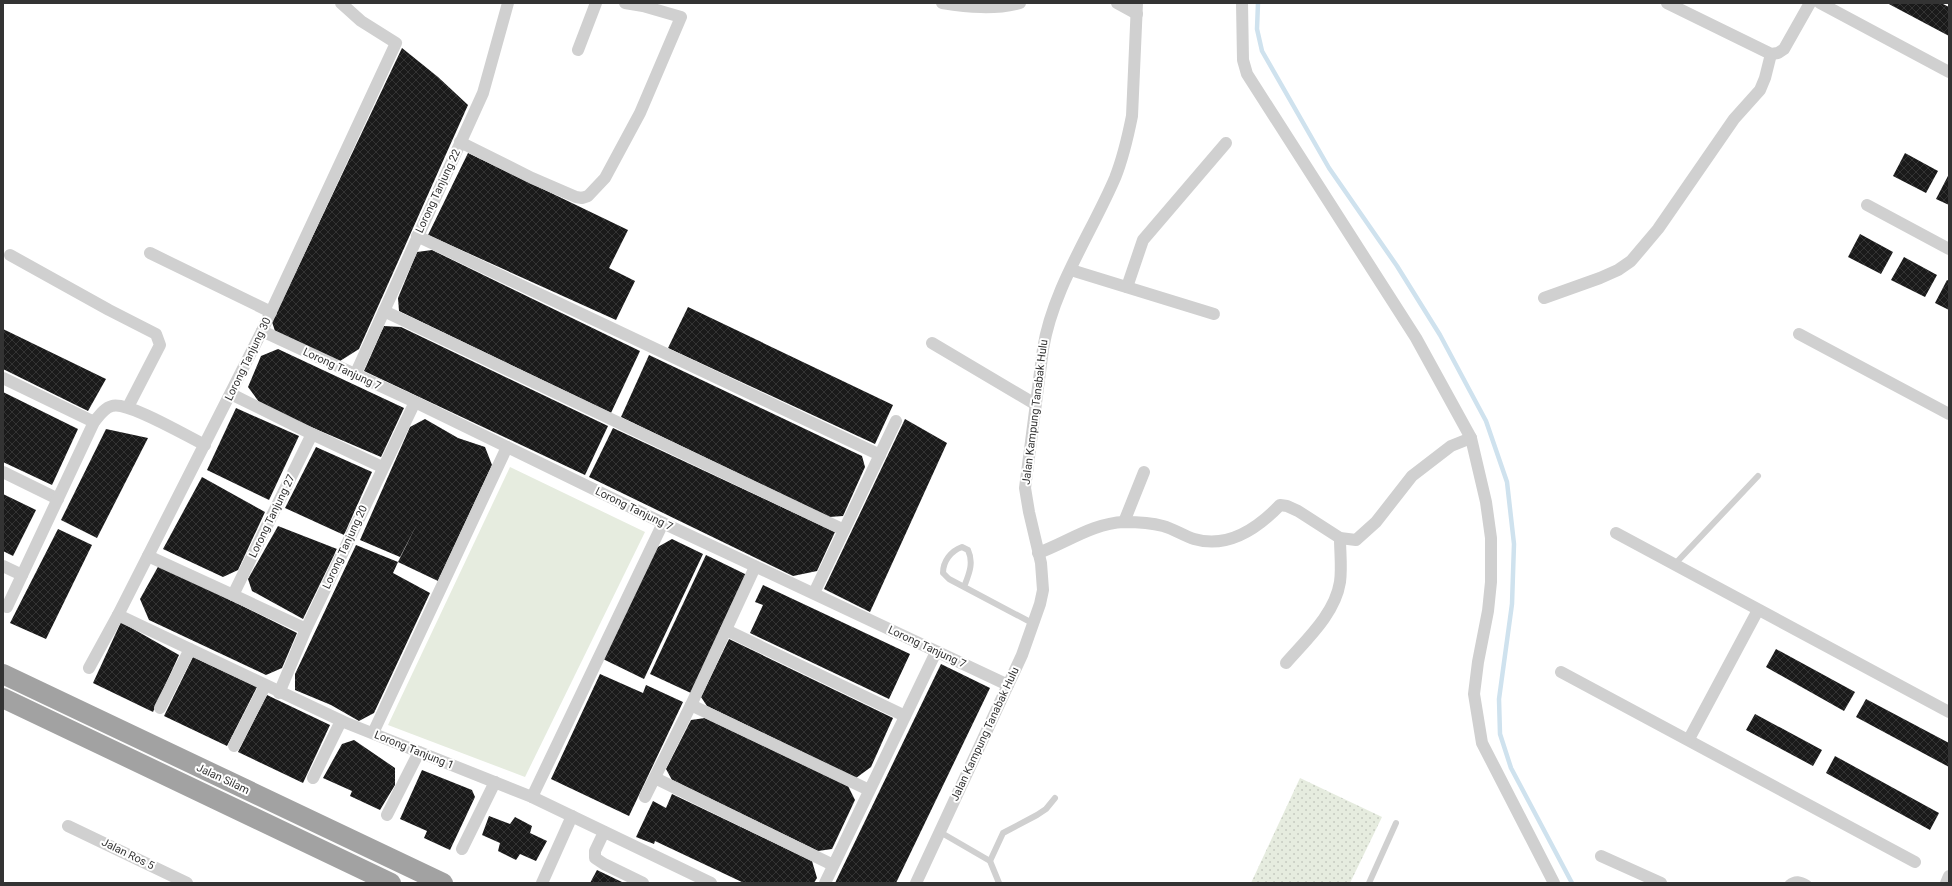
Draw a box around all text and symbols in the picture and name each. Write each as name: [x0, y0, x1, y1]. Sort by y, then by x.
street label: Lorong Tanjung 22: [413, 147, 463, 235]
street label: Lorong Tanjung 30: [222, 315, 274, 403]
street label: Jalan Kampung Tanabak Hulu: [1020, 339, 1050, 485]
street label: Lorong Tanjung 7: [301, 345, 383, 393]
street label: Lorong Tanjung 27: [246, 472, 298, 560]
street label: Lorong Tanjung 7: [593, 485, 675, 533]
street label: Lorong Tanjung 20: [320, 503, 370, 591]
street label: Lorong Tanjung 7: [886, 623, 968, 671]
street label: Jalan Kampung Tanabak Hulu: [948, 665, 1022, 803]
street label: Lorong Tanjung 1: [372, 728, 456, 772]
street label: Jalan Silam: [194, 761, 252, 797]
street label: Jalan Ros 5: [99, 836, 157, 872]

